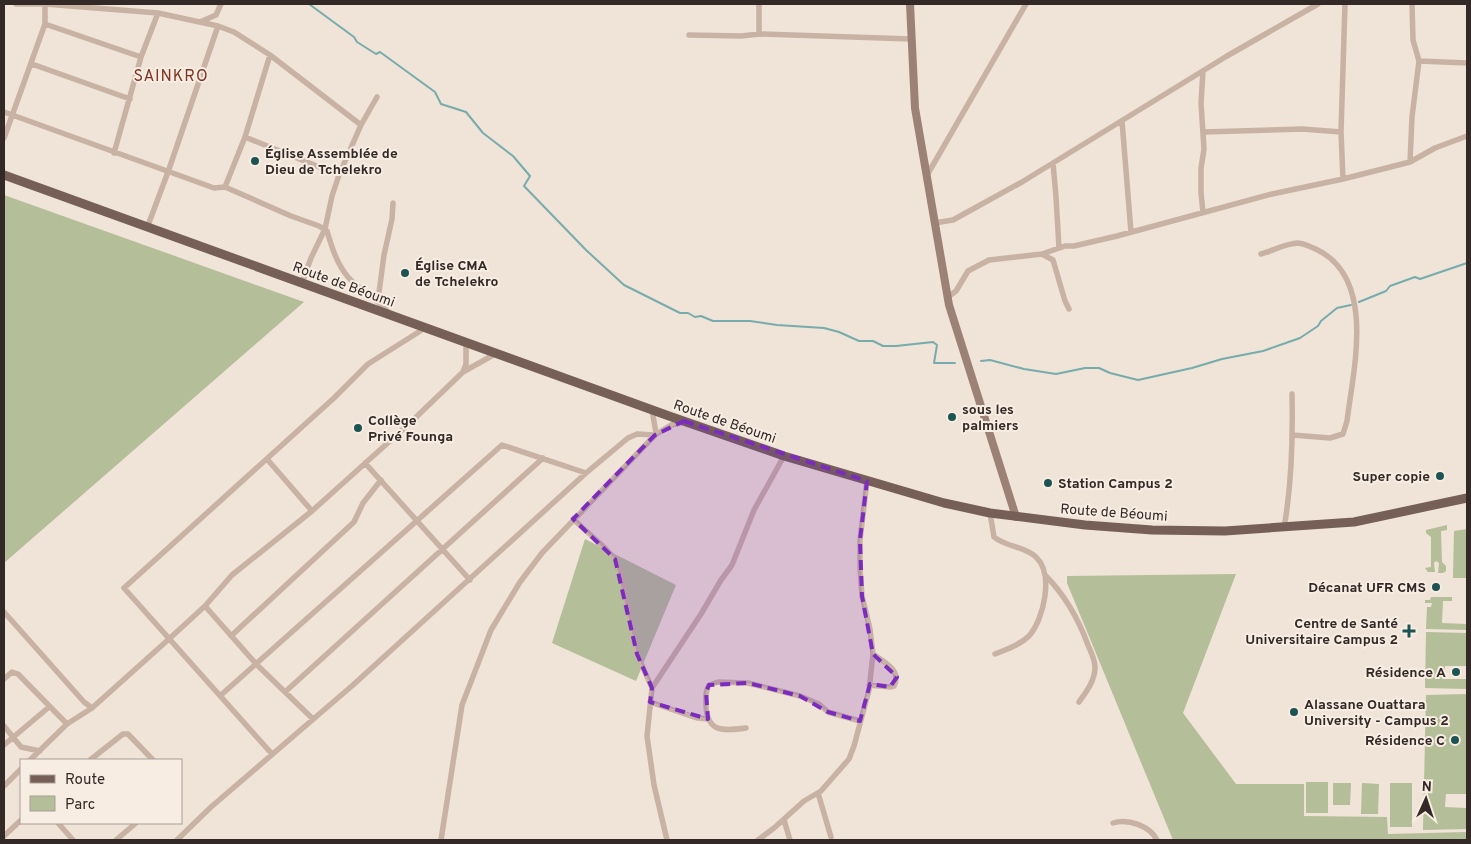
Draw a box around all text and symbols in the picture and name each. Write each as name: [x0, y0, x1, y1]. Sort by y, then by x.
district label: SAINKRO: [133, 67, 209, 87]
place label: Église Assemblée de Dieu de Tchelekro: [265, 145, 398, 179]
marker: Église Assemblée de Dieu de Tchelekro: [249, 155, 261, 167]
place label: Église CMA de Tchelekro: [415, 257, 499, 291]
street label: Route de Béoumi: [290, 259, 397, 312]
marker: Église CMA de Tchelekro: [399, 267, 411, 279]
street label: Route de Béoumi: [671, 397, 778, 448]
place label: sous les palmiers: [962, 402, 1019, 435]
marker: sous les palmiers: [946, 411, 958, 423]
place label: Collège Privé Founga: [368, 413, 453, 446]
marker: Collège Privé Founga: [352, 422, 364, 434]
place label: Super copie: [1353, 469, 1430, 486]
marker: Super copie: [1434, 470, 1446, 482]
place label: Station Campus 2: [1058, 476, 1173, 493]
marker: Station Campus 2: [1042, 477, 1054, 489]
street label: Route de Béoumi: [1060, 501, 1168, 526]
place label: Décanat UFR CMS: [1308, 580, 1426, 597]
marker: Décanat UFR CMS: [1430, 581, 1442, 593]
place label: Centre de Santé Universitaire Campus 2: [1245, 616, 1398, 649]
marker: Centre de Santé Universitaire Campus 2: [1402, 624, 1416, 638]
place label: Résidence A: [1366, 665, 1446, 682]
marker: Résidence A: [1450, 666, 1462, 678]
place label: Alassane Ouattara University - Campus 2: [1304, 697, 1449, 730]
marker: Alassane Ouattara University - Campus 2: [1288, 706, 1300, 718]
place label: Résidence C: [1365, 733, 1445, 750]
marker: Résidence C: [1449, 734, 1461, 746]
legend: [20, 759, 182, 824]
text: Route: [65, 771, 105, 790]
north arrow: [1401, 774, 1451, 824]
text: N: [1421, 779, 1432, 796]
text: Parc: [65, 796, 95, 815]

